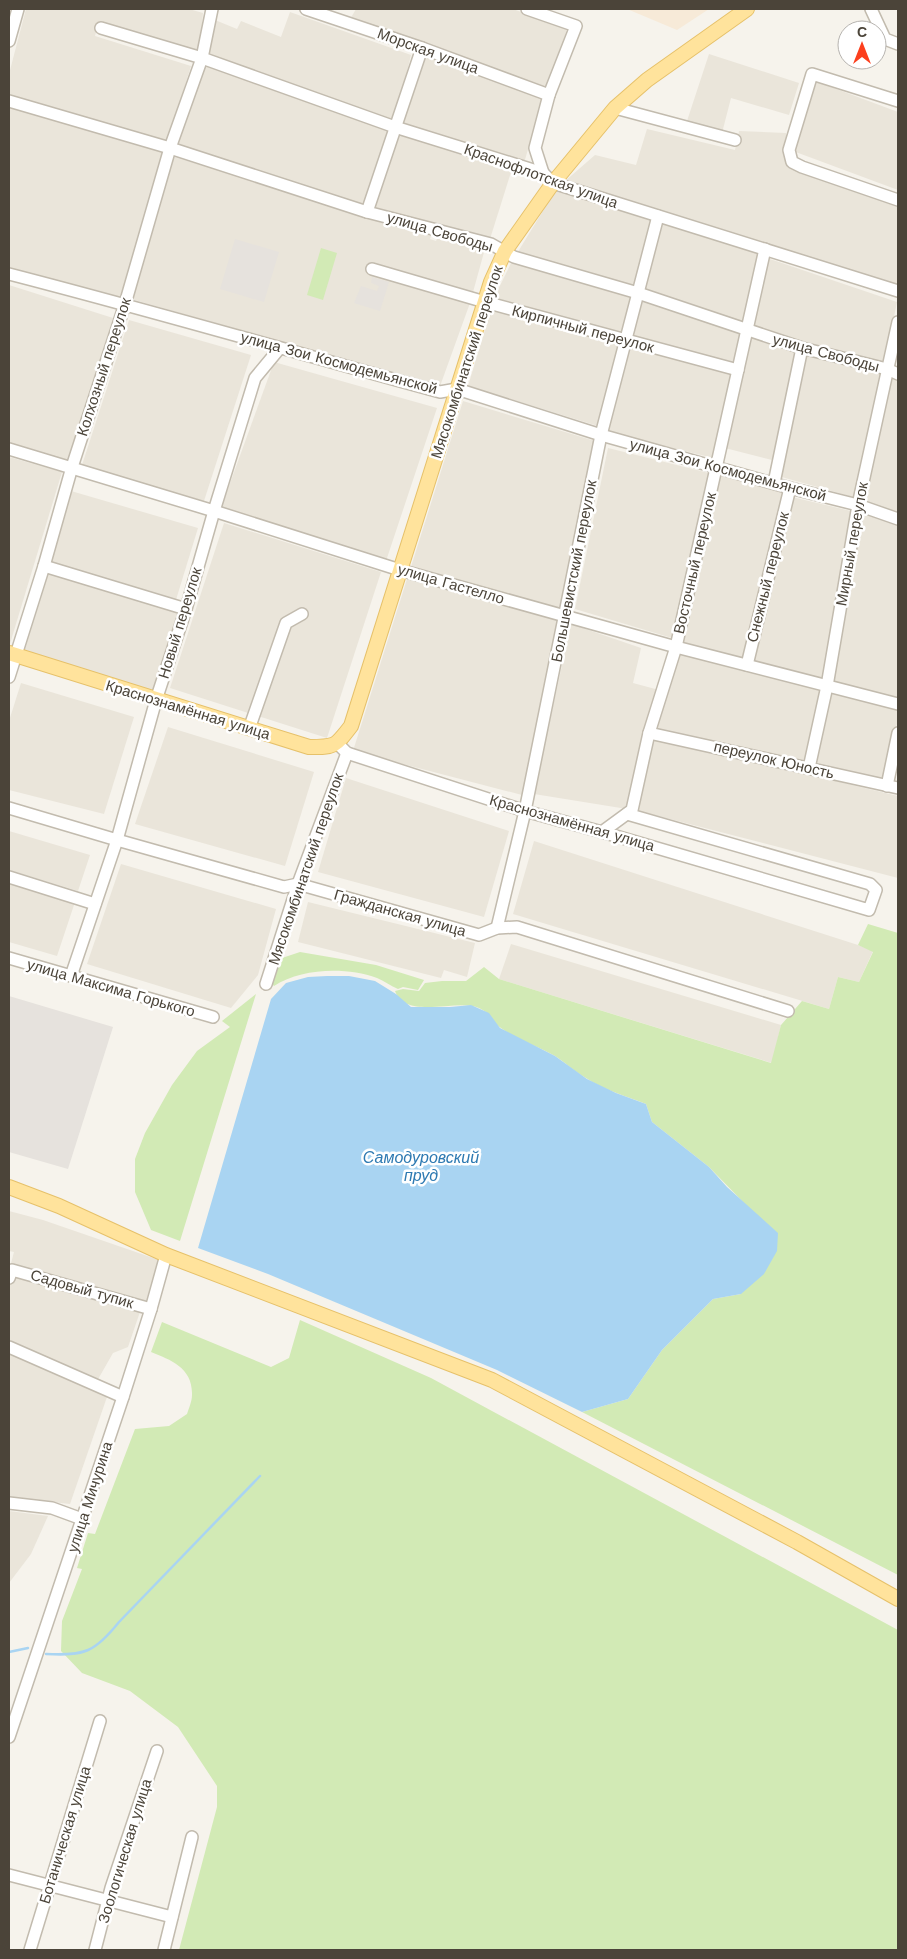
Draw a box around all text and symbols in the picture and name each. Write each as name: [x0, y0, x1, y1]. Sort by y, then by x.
north arrow: [837, 20, 887, 70]
street label: Морская улица: [375, 24, 482, 78]
text: С: [857, 24, 867, 40]
street label: Краснофлотская улица: [462, 140, 621, 212]
street label: улица Свободы: [385, 208, 495, 256]
street label: Мясокомбинатский переулок: [427, 263, 507, 461]
street label: Колхозный переулок: [73, 295, 135, 438]
street label: Кирпичный переулок: [510, 301, 656, 357]
street label: улица Зои Космодемьянской: [239, 328, 439, 398]
street label: улица Свободы: [771, 330, 881, 376]
street label: улица Зои Космодемьянской: [628, 435, 828, 505]
street label: Большевистский переулок: [547, 478, 601, 664]
street label: Мирный переулок: [832, 480, 872, 607]
street label: Восточный переулок: [670, 490, 720, 636]
street label: Снежный переулок: [743, 509, 793, 644]
street label: улица Гастелло: [396, 560, 506, 608]
street label: Новый переулок: [155, 565, 206, 681]
street label: Краснознамённая улица: [104, 676, 273, 744]
street label: переулок Юность: [712, 737, 836, 783]
street label: Мясокомбинатский переулок: [265, 770, 347, 967]
street label: Краснознамённая улица: [487, 791, 657, 855]
street label: Гражданская улица: [332, 886, 469, 941]
street label: улица Максима Горького: [25, 955, 197, 1021]
water label: Самодуровский пруд: [363, 1148, 479, 1185]
street label: Садовый тупик: [28, 1266, 136, 1312]
street label: улица Мичурина: [64, 1439, 117, 1555]
street label: Ботаническая улица: [35, 1763, 95, 1906]
street label: Зоологическая улица: [94, 1776, 156, 1925]

